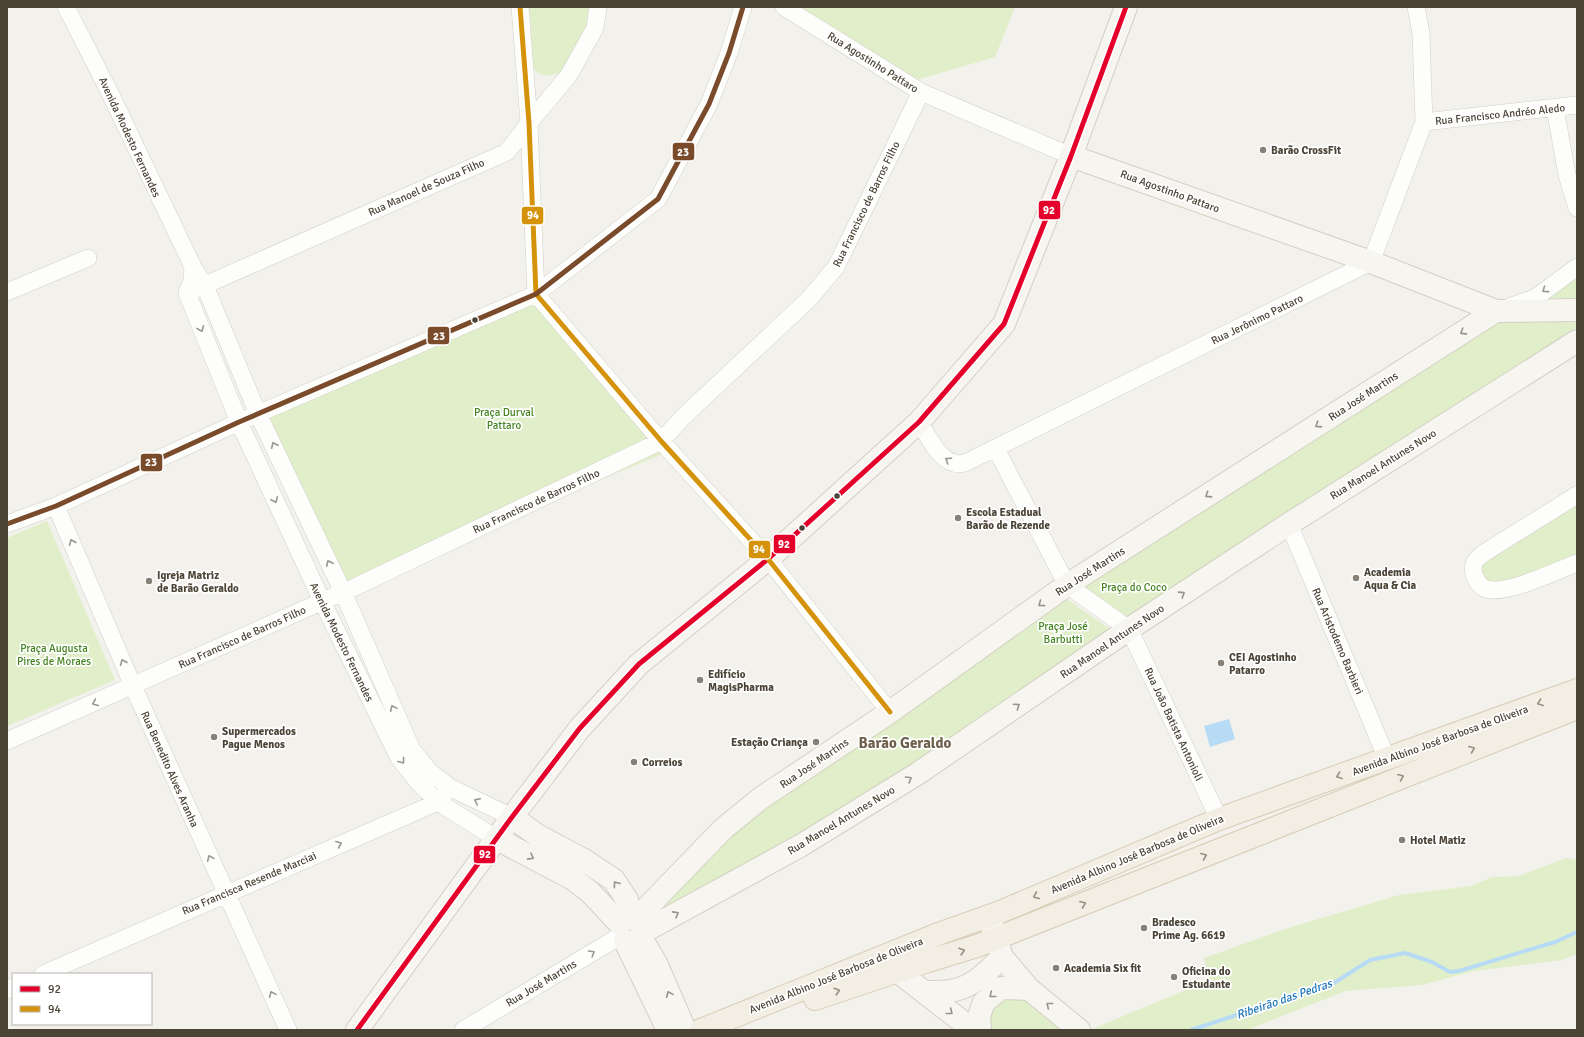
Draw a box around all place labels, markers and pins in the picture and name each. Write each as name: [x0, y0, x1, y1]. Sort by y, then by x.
place label: Barão CrossFit: [1271, 144, 1341, 157]
marker: Barão CrossFit: [1258, 145, 1268, 155]
unlabelled marker: [470, 315, 480, 325]
unlabelled marker: [832, 491, 842, 501]
place label: Escola Estadual Barão de Rezende: [966, 506, 1051, 532]
marker: Escola Estadual Barão de Rezende: [953, 513, 963, 523]
unlabelled marker: [797, 523, 807, 533]
place label: Academia Aqua & Cia: [1364, 566, 1417, 592]
place label: Igreja Matriz de Barão Geraldo: [157, 569, 239, 595]
marker: Academia Aqua & Cia: [1351, 573, 1361, 583]
marker: Igreja Matriz de Barão Geraldo: [144, 576, 154, 586]
place label: CEI Agostinho Patarro: [1229, 651, 1297, 677]
marker: CEI Agostinho Patarro: [1216, 658, 1226, 668]
place label: Edifício MagisPharma: [708, 668, 774, 694]
marker: Edifício MagisPharma: [695, 675, 705, 685]
place label: Supermercados Pague Menos: [222, 725, 296, 751]
marker: Supermercados Pague Menos: [209, 732, 219, 742]
place label: Estação Criança: [731, 736, 808, 749]
marker: Estação Criança: [811, 737, 821, 747]
place label: Correios: [642, 756, 682, 769]
marker: Correios: [629, 757, 639, 767]
place label: Hotel Matiz: [1410, 834, 1466, 847]
marker: Hotel Matiz: [1397, 835, 1407, 845]
place label: Bradesco Prime Ag. 6619: [1152, 916, 1225, 942]
marker: Bradesco Prime Ag. 6619: [1139, 923, 1149, 933]
place label: Academia Six fit: [1064, 962, 1141, 975]
marker: Academia Six fit: [1051, 963, 1061, 973]
place label: Oficina do Estudante: [1182, 965, 1231, 991]
marker: Oficina do Estudante: [1169, 972, 1179, 982]

